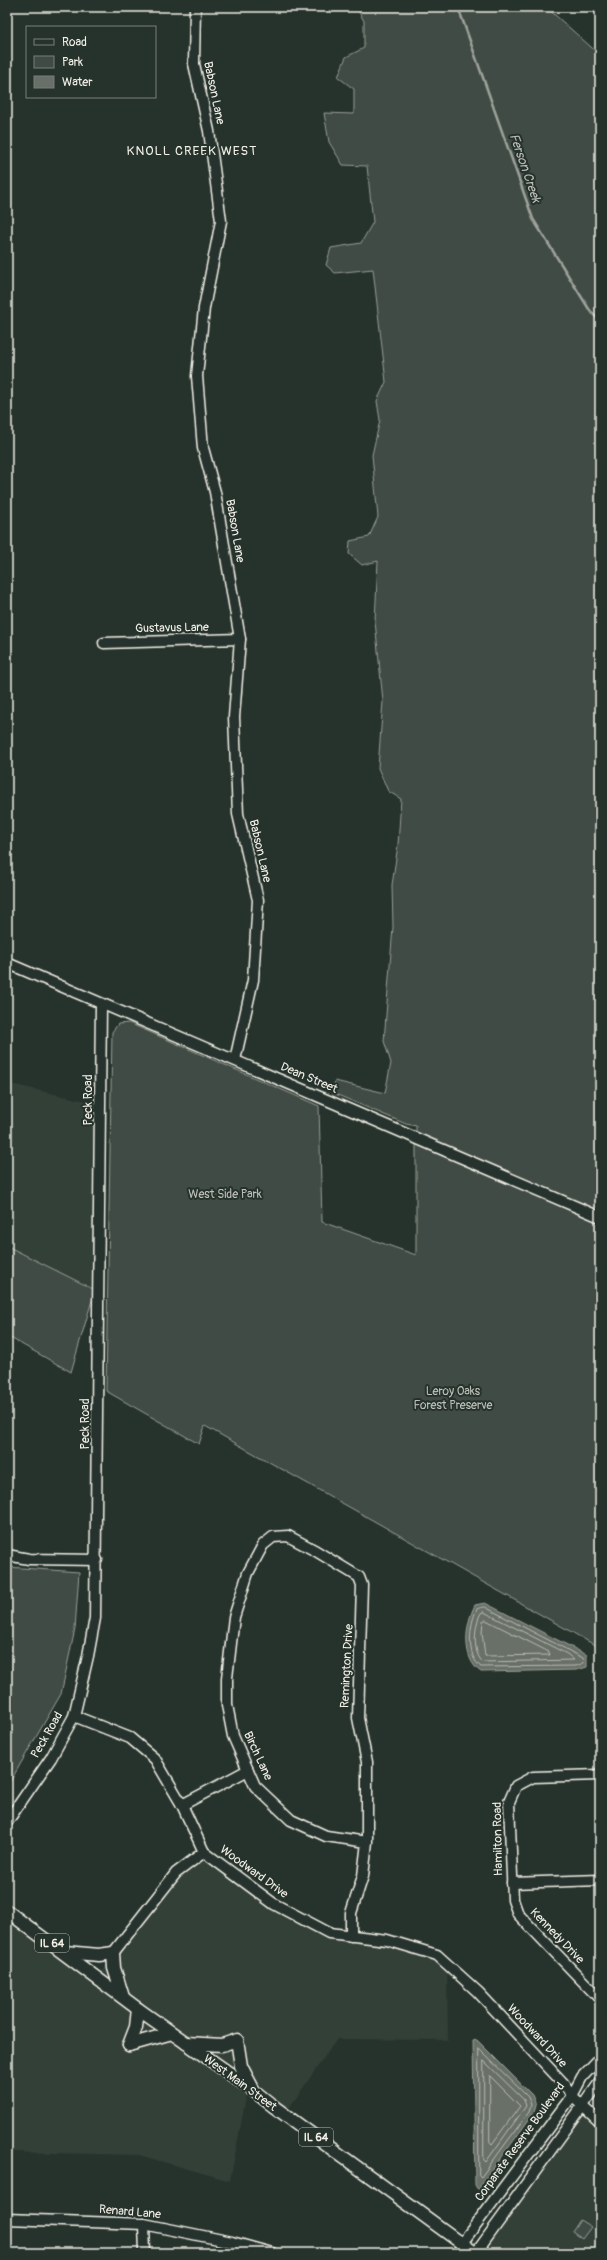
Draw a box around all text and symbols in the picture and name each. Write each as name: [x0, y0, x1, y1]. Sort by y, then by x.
legend: [26, 26, 156, 98]
text: Road: [62, 35, 87, 50]
text: Park: [62, 55, 83, 70]
street label: Babson Lane: [200, 60, 228, 126]
text: Water: [62, 75, 93, 90]
water label: Ferson Creek: [506, 131, 545, 206]
district label: KNOLL CREEK WEST: [127, 143, 257, 159]
street label: Babson Lane: [222, 498, 248, 564]
street label: Gustavus Lane: [135, 620, 209, 636]
street label: Babson Lane: [245, 818, 275, 884]
street label: Dean Street: [278, 1059, 340, 1097]
street label: Peck Road: [81, 1074, 96, 1126]
park label: West Side Park: [188, 1187, 262, 1202]
park label: Leroy Oaks Forest Preserve: [413, 1384, 493, 1413]
street label: Peck Road: [78, 1398, 93, 1450]
street label: Remington Drive: [337, 1623, 357, 1709]
street label: Peck Road: [28, 1709, 66, 1761]
street label: Birch Lane: [240, 1729, 276, 1783]
street label: Hamilton Road: [490, 1802, 506, 1876]
street label: Woodward Drive: [217, 1842, 291, 1902]
street label: Kennedy Drive: [527, 1905, 587, 1967]
road number: IL 64: [35, 1934, 69, 1952]
street label: Woodward Drive: [504, 2001, 570, 2071]
street label: West Main Street: [200, 2051, 280, 2115]
street label: Corparate Reserve Boulevard: [472, 2079, 568, 2204]
road number: IL 64: [299, 2128, 333, 2146]
street label: Renard Lane: [98, 2202, 162, 2222]

